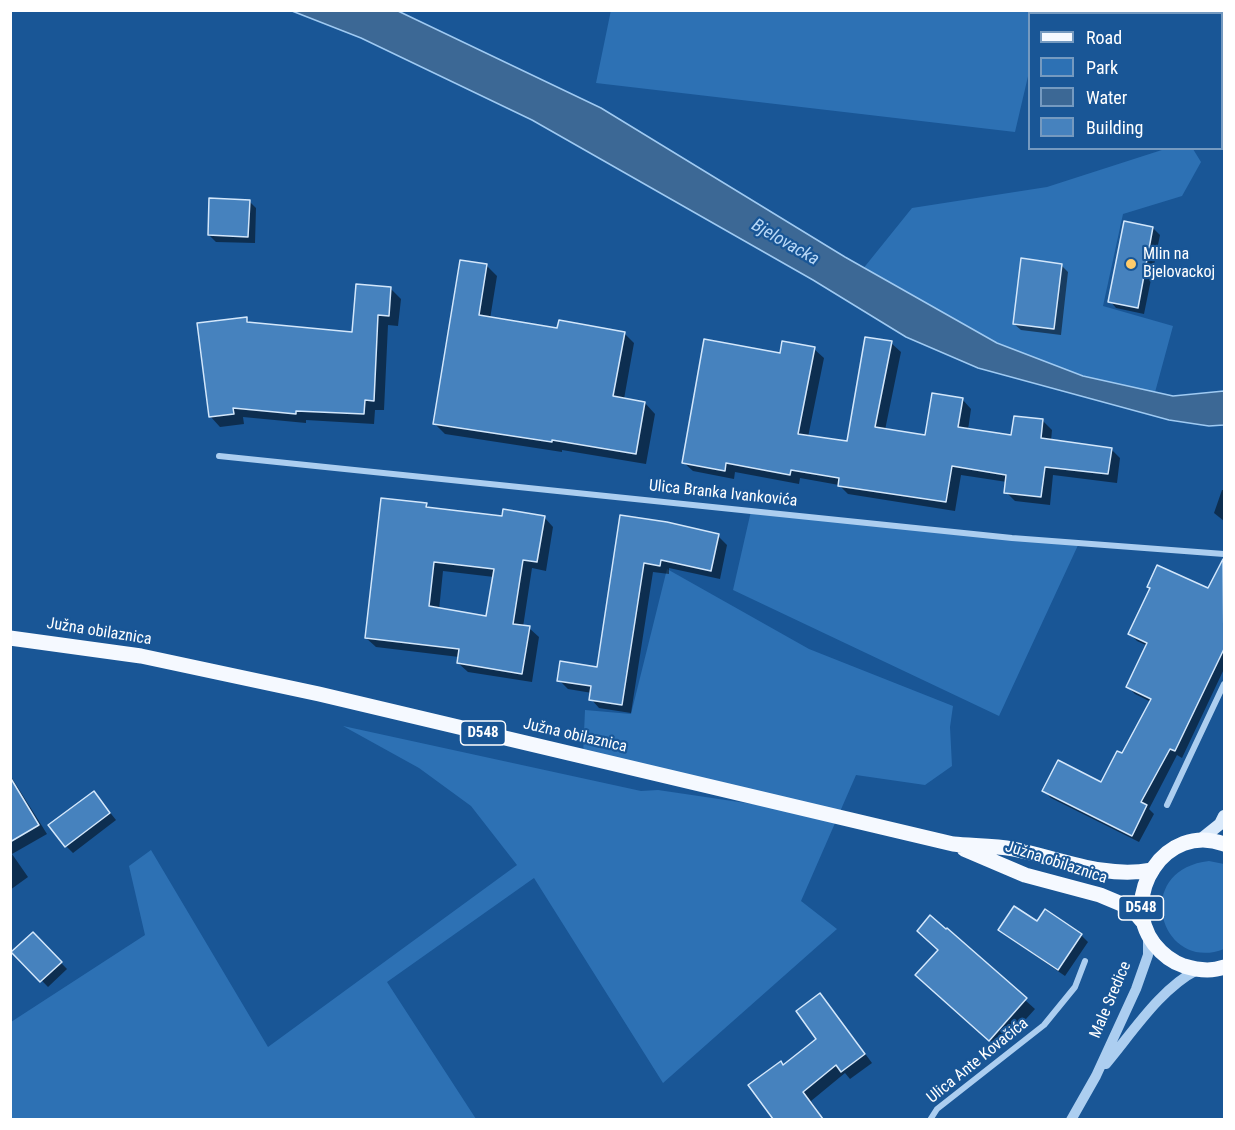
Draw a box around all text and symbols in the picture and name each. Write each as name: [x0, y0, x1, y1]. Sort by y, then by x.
legend: [1028, 12, 1223, 150]
text: Road: [1086, 27, 1122, 48]
text: Park: [1086, 57, 1118, 78]
text: Water: [1086, 87, 1127, 108]
text: Building: [1086, 117, 1143, 138]
water label: Bjelovacka: [747, 215, 823, 271]
place label: Mlin na Bjelovackoj: [1143, 245, 1215, 283]
marker: Mlin na Bjelovackoj: [1124, 257, 1138, 271]
street label: Ulica Branka Ivankovića: [648, 477, 798, 511]
street label: Južna obilaznica: [45, 614, 153, 650]
street label: Južna obilaznica: [521, 715, 629, 757]
road number: D548: [460, 721, 506, 745]
street label: Južna obilaznica: [1003, 837, 1109, 889]
road number: D548: [1118, 896, 1164, 920]
street label: Male Sredice: [1086, 959, 1136, 1041]
street label: Ulica Ante Kovačića: [923, 1014, 1033, 1108]

